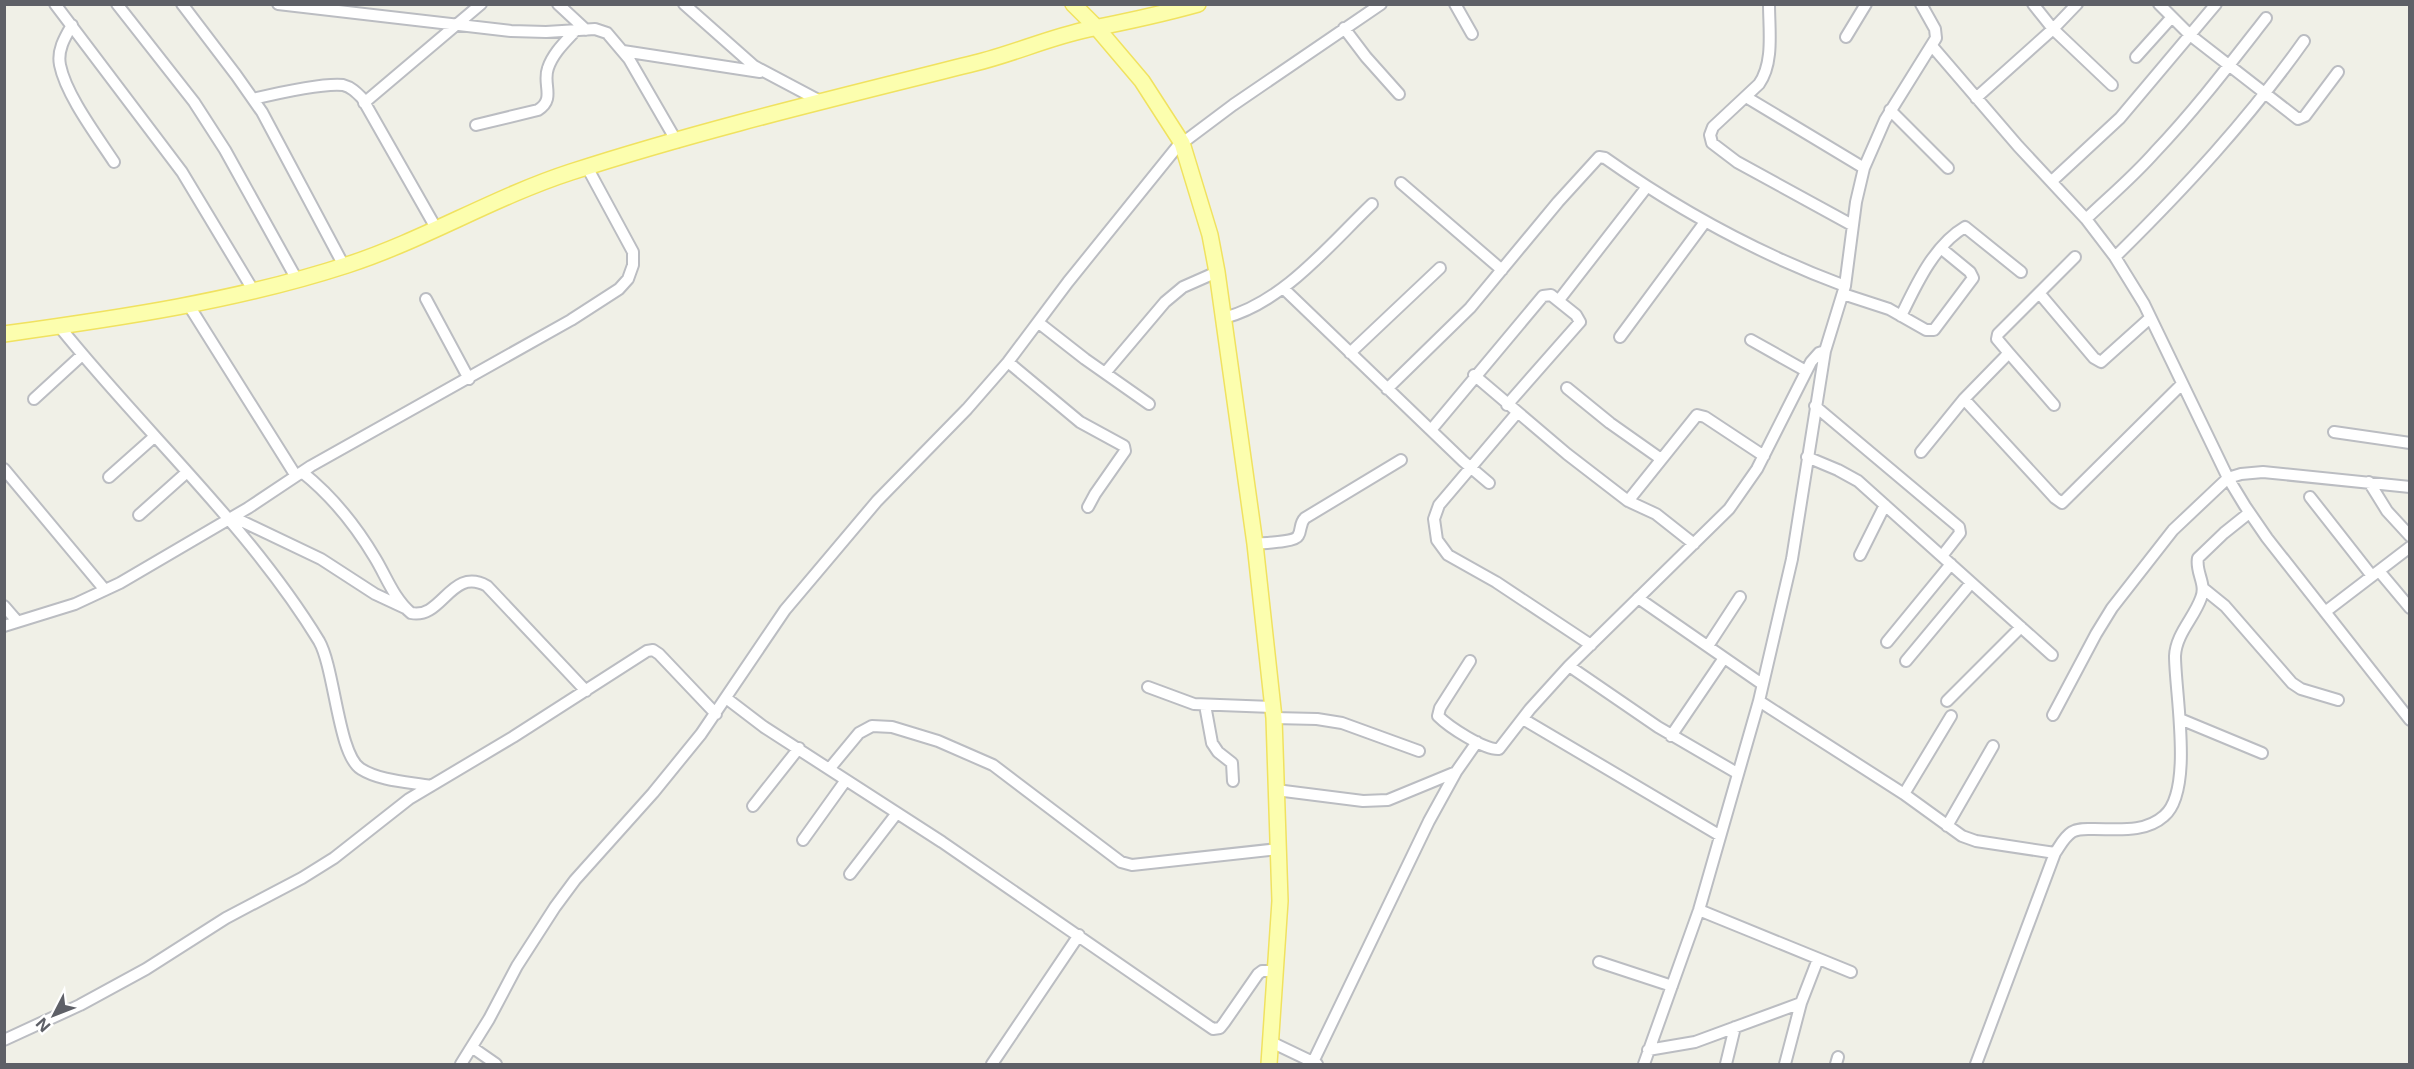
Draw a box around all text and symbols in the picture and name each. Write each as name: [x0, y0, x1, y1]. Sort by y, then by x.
north arrow: [24, 985, 84, 1045]
text: N: [31, 1014, 54, 1036]

